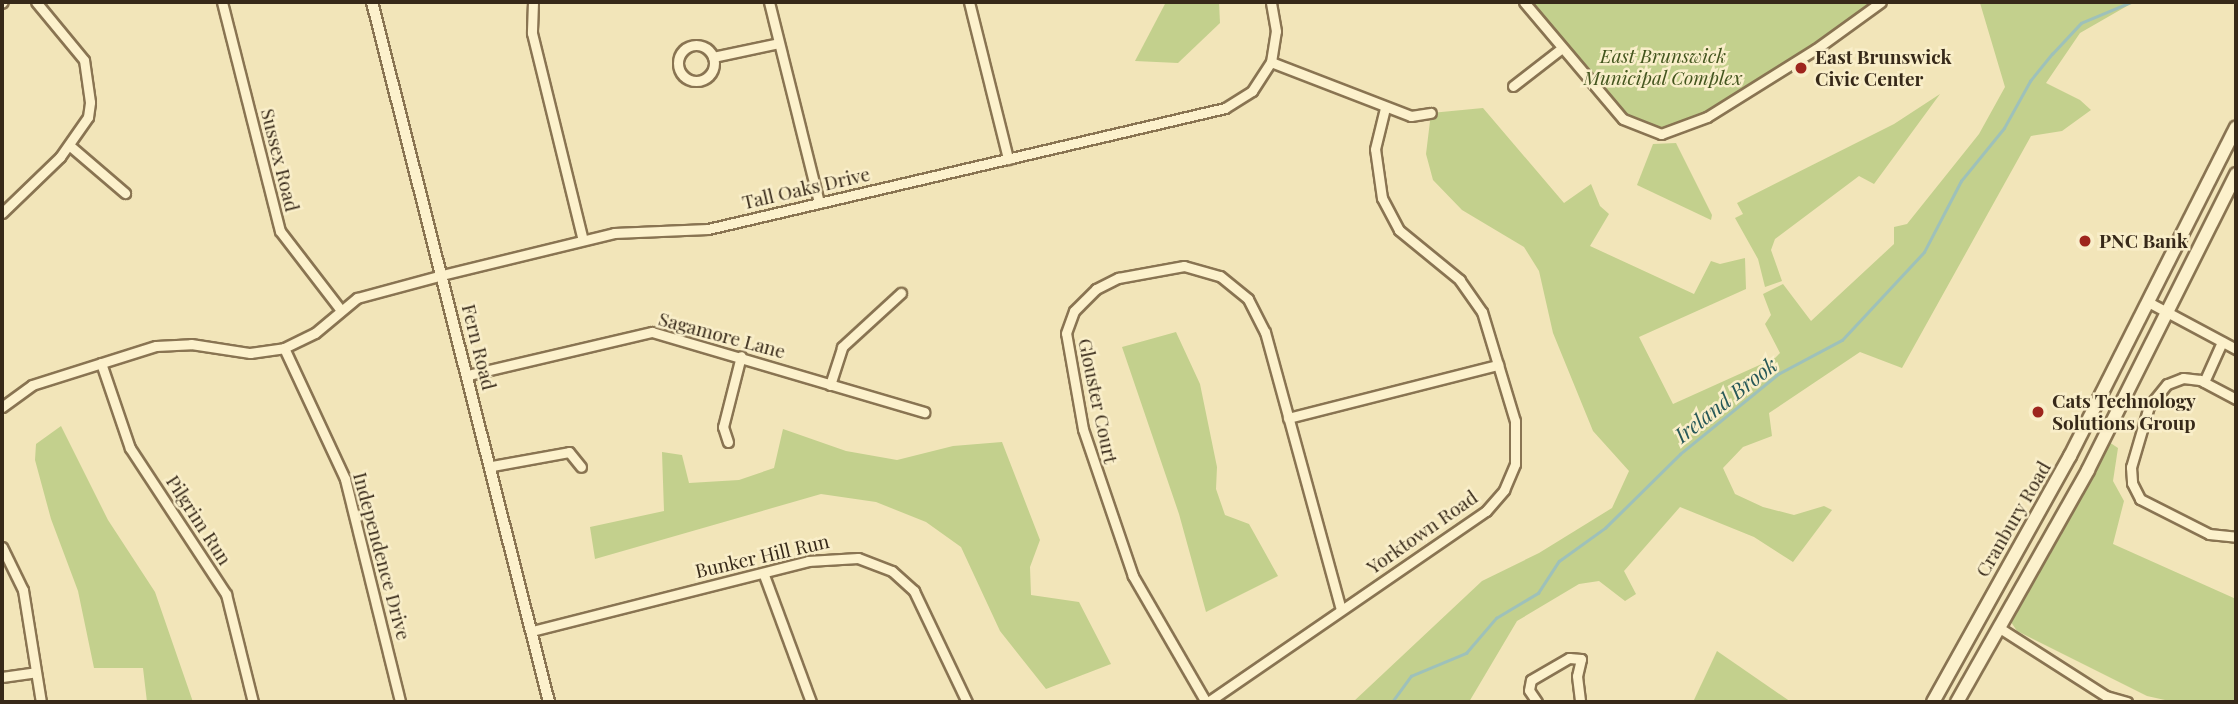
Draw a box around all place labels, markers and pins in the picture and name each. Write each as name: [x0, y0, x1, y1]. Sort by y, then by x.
place label: East Brunswick Civic Center: [1815, 46, 1952, 90]
marker: East Brunswick Civic Center: [1793, 60, 1809, 76]
place label: PNC Bank: [2099, 230, 2188, 252]
marker: PNC Bank: [2077, 233, 2093, 249]
place label: Cats Technology Solutions Group: [2052, 390, 2196, 434]
marker: Cats Technology Solutions Group: [2030, 404, 2046, 420]

